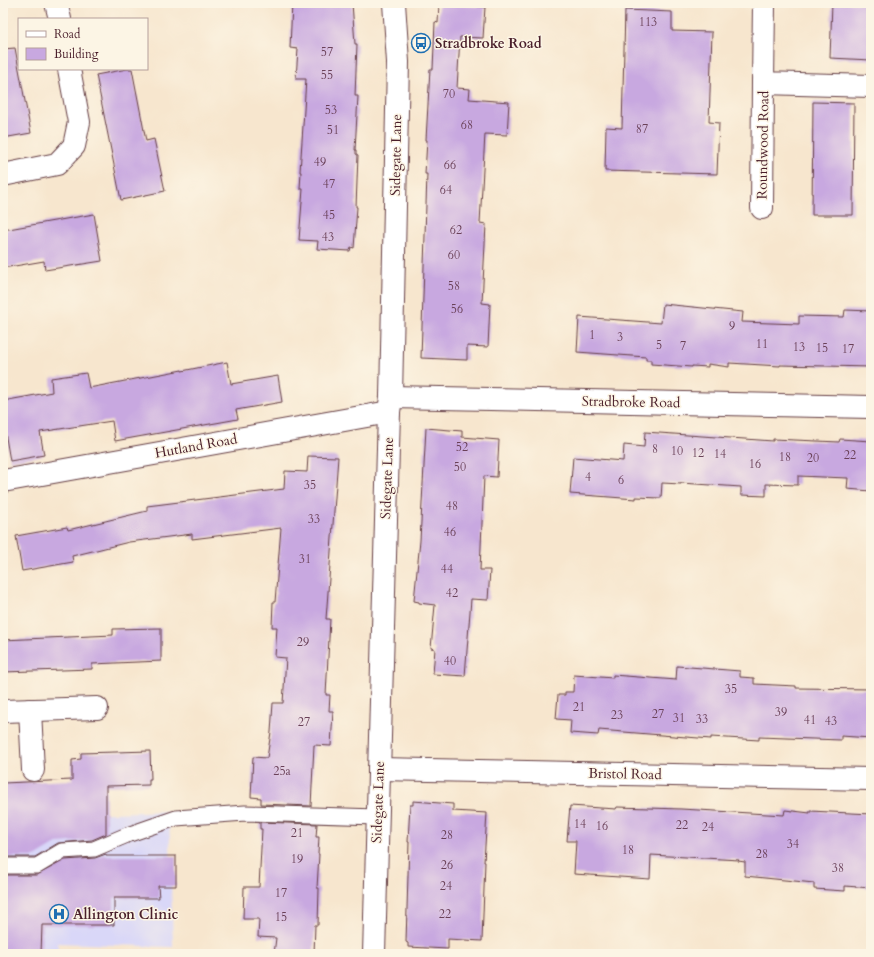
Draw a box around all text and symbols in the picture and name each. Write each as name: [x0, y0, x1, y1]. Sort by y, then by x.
house number: 113: [639, 14, 657, 30]
legend: [18, 18, 148, 70]
text: Road: [54, 26, 81, 42]
bus stop icon: Stradbroke Road: [410, 32, 432, 54]
place label: Stradbroke Road: [435, 34, 542, 53]
house number: 57: [321, 44, 333, 60]
text: Building: [54, 46, 99, 62]
house number: 55: [321, 67, 333, 83]
house number: 70: [443, 86, 455, 102]
street label: Roundwood Road: [753, 90, 773, 200]
house number: 53: [325, 102, 337, 118]
street label: Sidegate Lane: [386, 114, 406, 196]
house number: 68: [461, 117, 473, 133]
house number: 87: [636, 121, 648, 137]
house number: 51: [327, 122, 339, 138]
house number: 49: [314, 154, 326, 170]
house number: 66: [444, 157, 456, 173]
house number: 47: [323, 176, 335, 192]
house number: 64: [440, 182, 452, 198]
house number: 45: [323, 207, 335, 223]
house number: 62: [450, 222, 462, 238]
house number: 43: [322, 229, 334, 245]
house number: 60: [448, 247, 460, 263]
house number: 58: [448, 278, 460, 294]
house number: 56: [451, 301, 463, 317]
house number: 9: [729, 318, 735, 334]
house number: 1: [589, 327, 595, 343]
house number: 3: [617, 329, 623, 345]
house number: 11: [756, 336, 768, 352]
house number: 5: [656, 337, 662, 353]
house number: 7: [680, 338, 686, 354]
house number: 13: [793, 339, 805, 355]
house number: 15: [816, 340, 828, 356]
house number: 17: [842, 341, 854, 357]
street label: Stradbroke Road: [582, 392, 681, 412]
street label: Hutland Road: [153, 429, 239, 463]
street label: Sidegate Lane: [376, 437, 398, 519]
house number: 52: [456, 439, 468, 455]
house number: 8: [652, 441, 658, 457]
house number: 10: [671, 443, 683, 459]
house number: 12: [692, 445, 704, 461]
house number: 14: [714, 446, 726, 462]
house number: 22: [844, 447, 856, 463]
house number: 18: [779, 449, 791, 465]
house number: 20: [807, 450, 819, 466]
house number: 16: [749, 456, 761, 472]
house number: 50: [454, 459, 466, 475]
house number: 4: [585, 469, 591, 485]
house number: 6: [618, 472, 624, 488]
house number: 35: [304, 477, 316, 493]
house number: 48: [446, 498, 458, 514]
house number: 33: [308, 511, 320, 527]
house number: 46: [444, 524, 456, 540]
house number: 31: [299, 551, 311, 567]
house number: 44: [441, 561, 453, 577]
house number: 42: [446, 585, 458, 601]
house number: 29: [297, 634, 309, 650]
house number: 40: [444, 653, 456, 669]
house number: 35: [725, 681, 737, 697]
house number: 21: [573, 699, 585, 715]
house number: 39: [775, 704, 787, 720]
house number: 27: [652, 706, 664, 722]
house number: 23: [611, 707, 623, 723]
house number: 31: [673, 710, 685, 726]
house number: 33: [696, 711, 708, 727]
house number: 41: [804, 712, 816, 728]
house number: 43: [825, 713, 837, 729]
house number: 27: [298, 714, 310, 730]
street label: Sidegate Lane: [367, 761, 389, 843]
house number: 25a: [273, 763, 292, 779]
street label: Bristol Road: [588, 764, 662, 784]
house number: 14: [574, 816, 586, 832]
house number: 22: [676, 817, 688, 833]
house number: 16: [596, 818, 608, 834]
house number: 24: [702, 819, 714, 835]
house number: 21: [291, 825, 303, 841]
house number: 28: [441, 827, 453, 843]
house number: 34: [787, 836, 799, 852]
house number: 18: [622, 842, 634, 858]
house number: 28: [756, 846, 768, 862]
house number: 19: [291, 851, 303, 867]
house number: 26: [441, 857, 453, 873]
house number: 38: [832, 860, 844, 876]
house number: 24: [440, 878, 452, 894]
house number: 17: [275, 885, 287, 901]
hospital icon: Allington Clinic: [48, 903, 70, 925]
place label: Allington Clinic: [73, 905, 179, 924]
house number: 22: [439, 906, 451, 922]
house number: 15: [275, 909, 287, 925]

